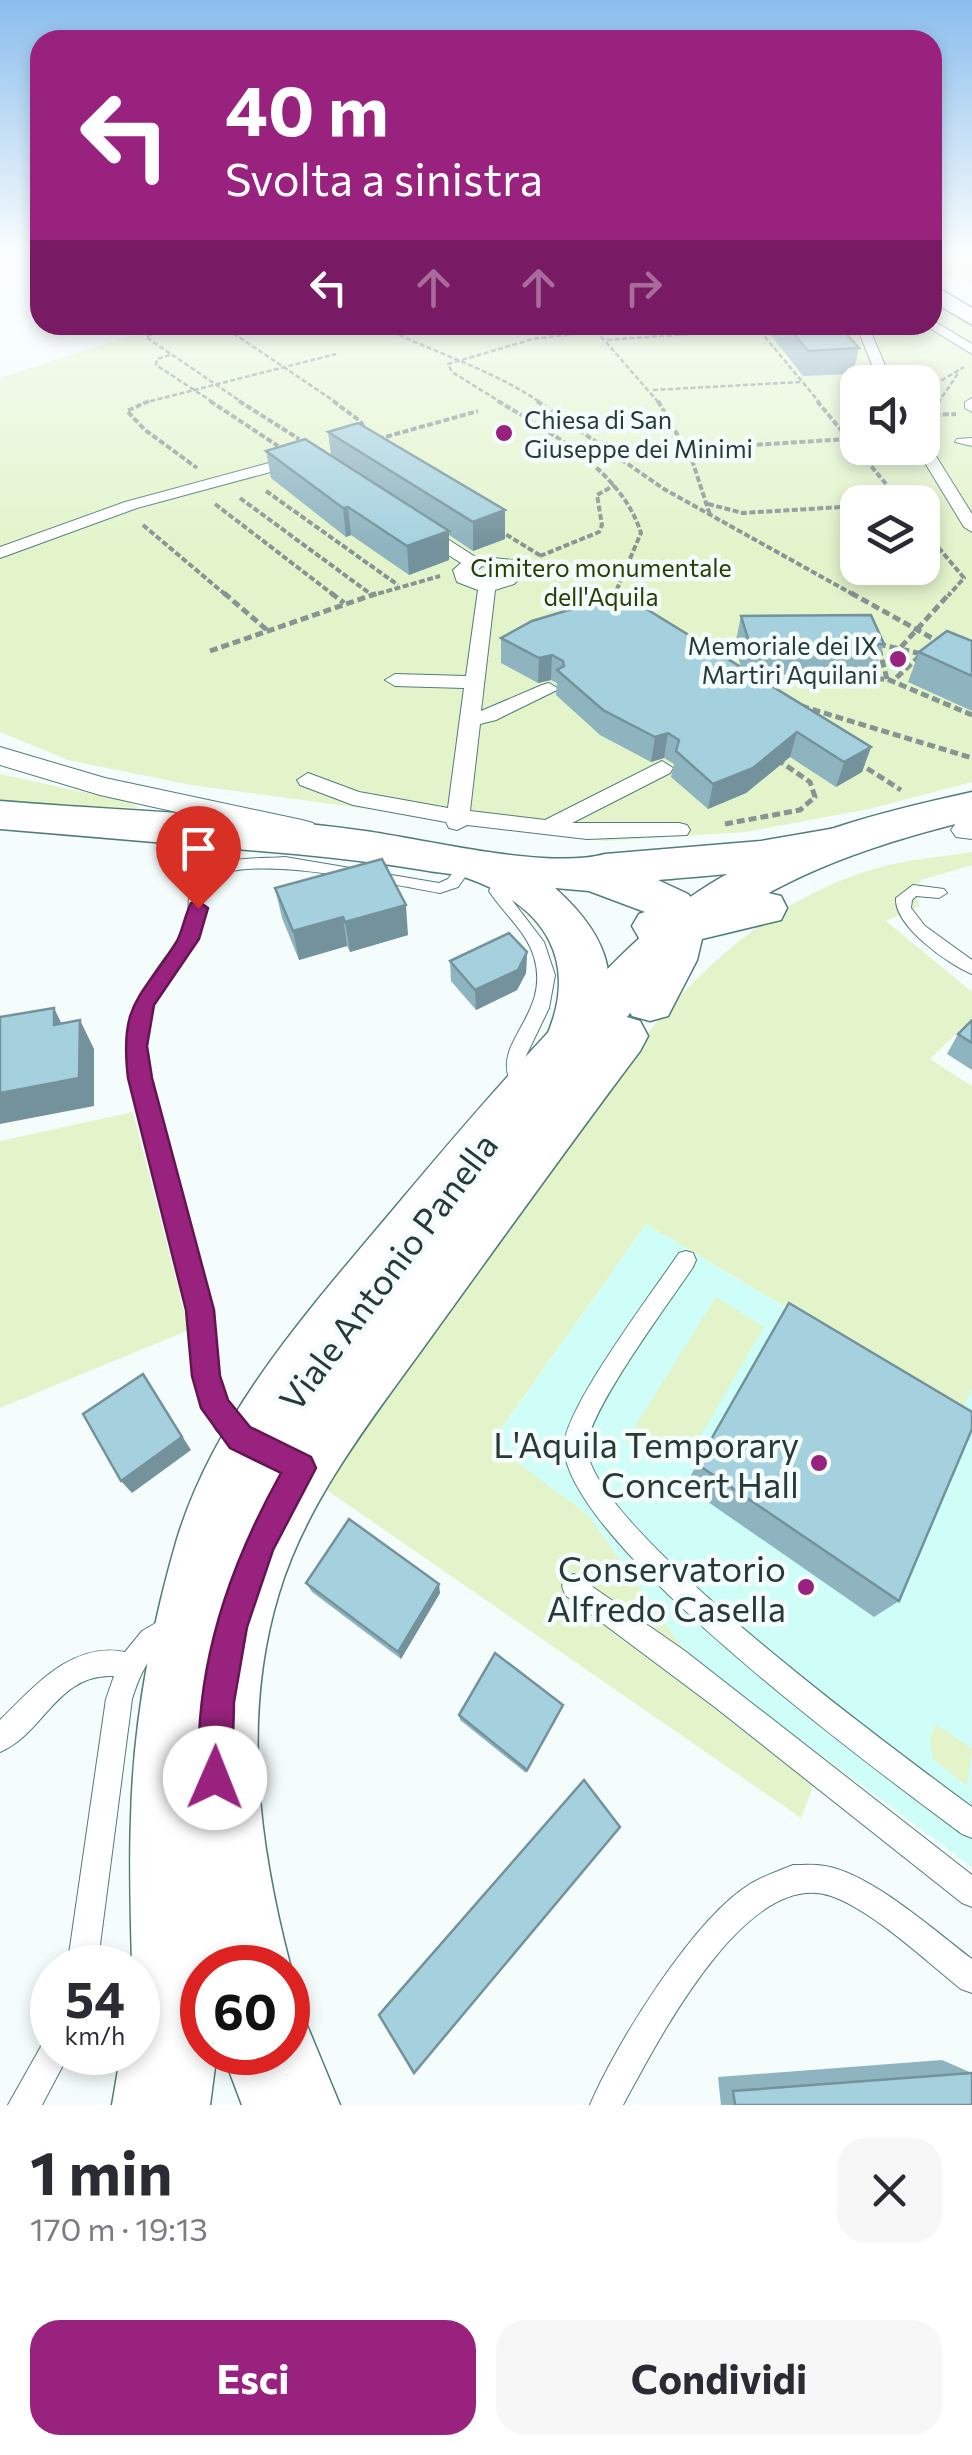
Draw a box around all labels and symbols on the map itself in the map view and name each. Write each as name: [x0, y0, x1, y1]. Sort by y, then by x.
place label: Chiesa di San Giuseppe dei Minimi: [524, 404, 753, 463]
marker: Chiesa di San Giuseppe dei Minimi: [493, 422, 515, 444]
park label: Cimitero monumentale dell'Aquila: [470, 552, 732, 611]
place label: Memoriale dei IX Martiri Aquilani: [688, 630, 878, 689]
marker: Memoriale dei IX Martiri Aquilani: [887, 648, 909, 670]
pin: [156, 806, 241, 909]
street label: Viale Antonio Panella: [269, 1124, 505, 1418]
place label: L'Aquila Temporary Concert Hall: [493, 1422, 799, 1505]
marker: L'Aquila Temporary Concert Hall: [808, 1452, 830, 1474]
place label: Conservatorio Alfredo Casella: [547, 1546, 786, 1629]
marker: Conservatorio Alfredo Casella: [795, 1576, 817, 1598]
position arrow: [163, 1726, 267, 1830]
speed limit sign: 60: [180, 1945, 310, 2075]

